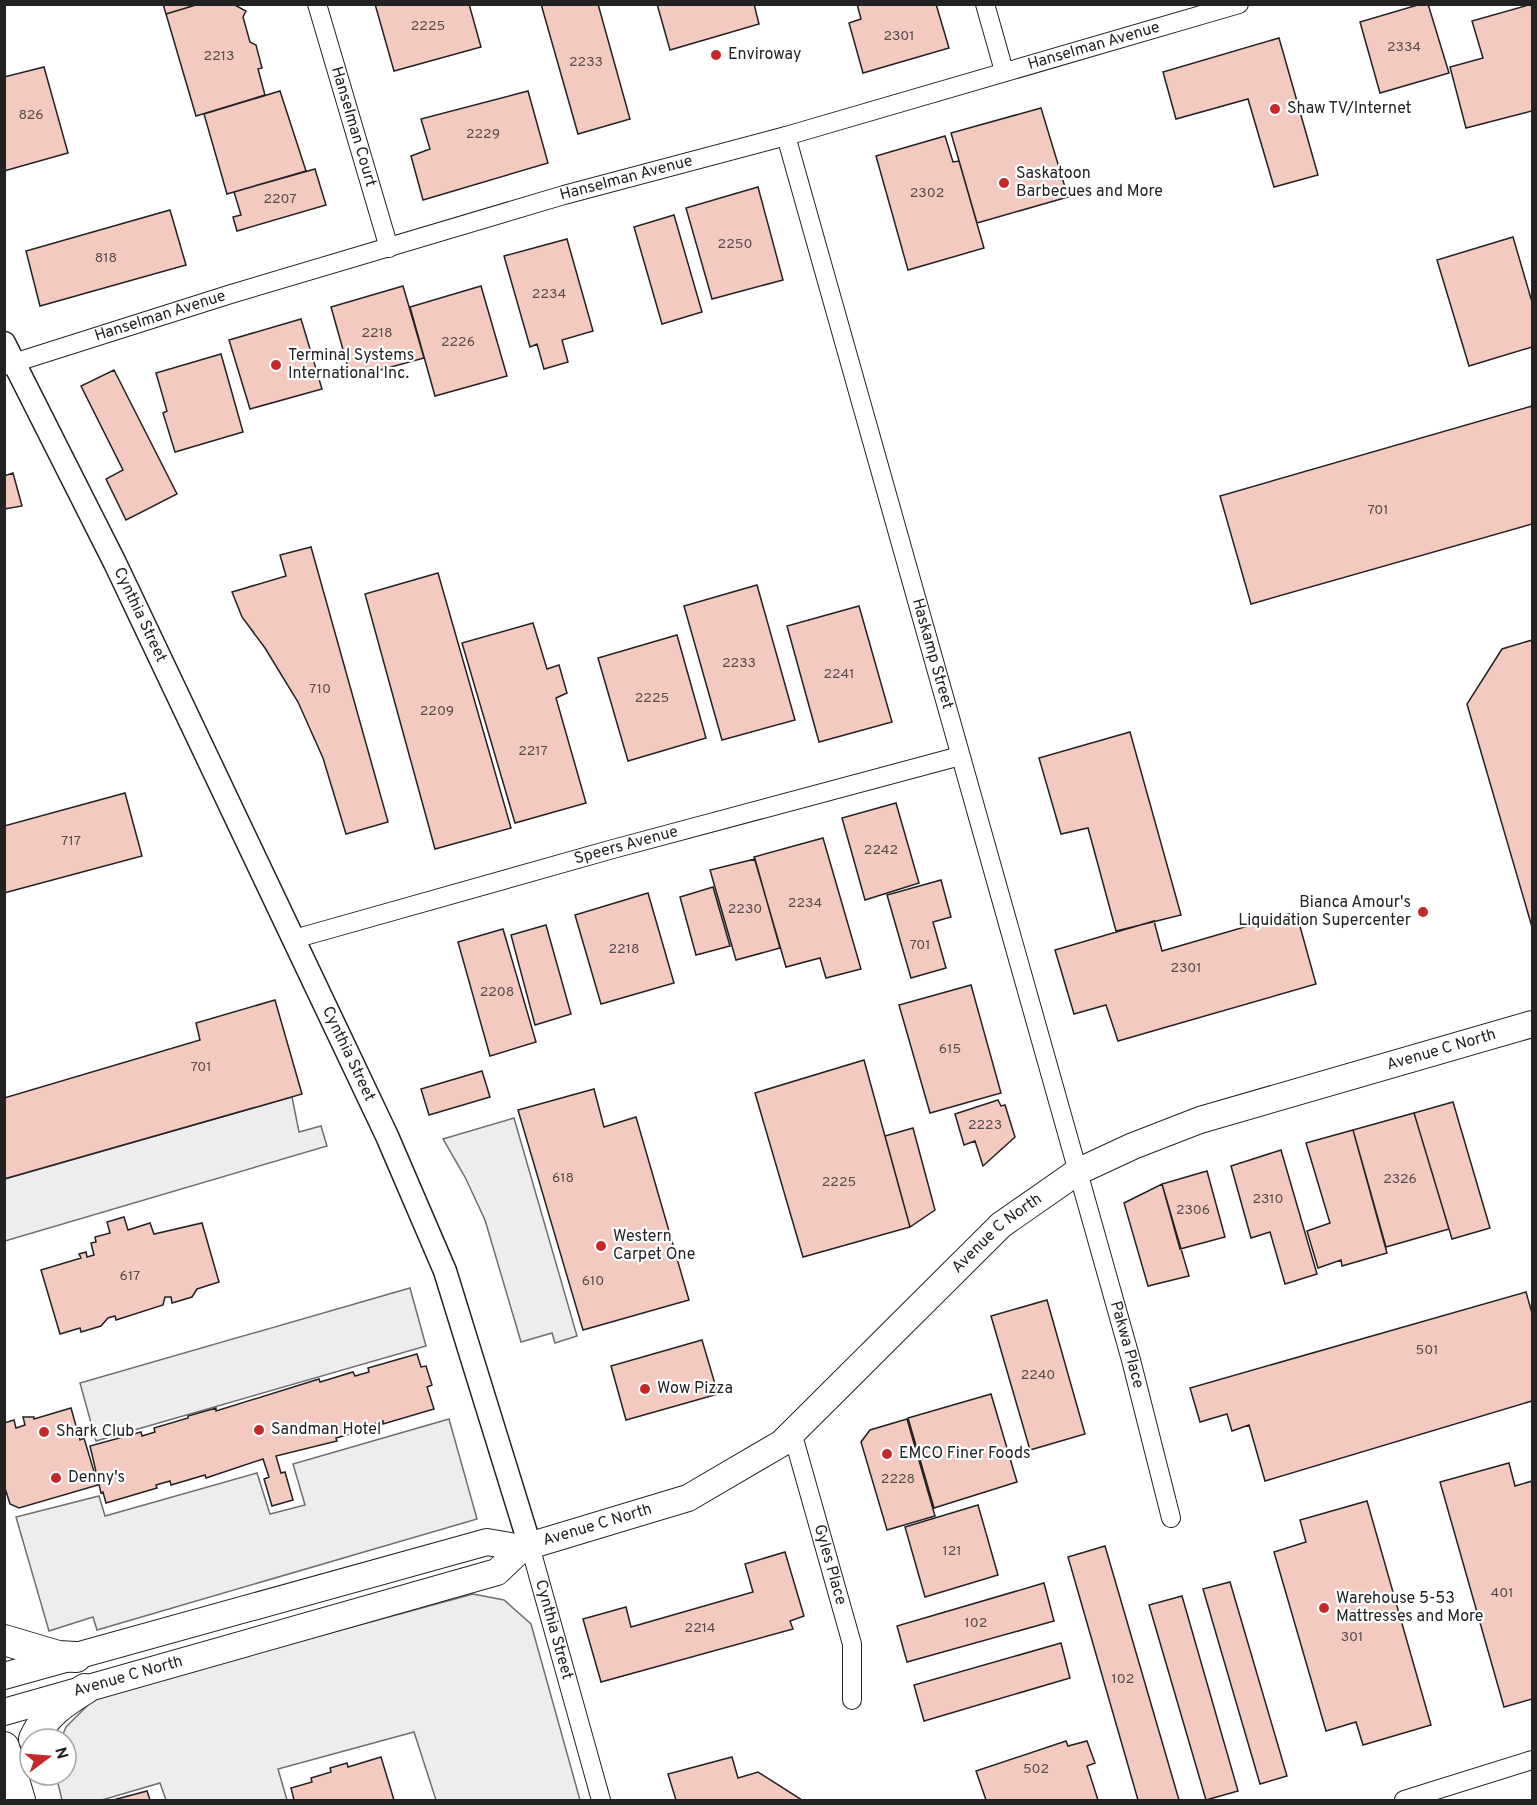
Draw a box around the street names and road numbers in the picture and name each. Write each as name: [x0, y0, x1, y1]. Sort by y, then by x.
street label: Hanselman Avenue: [1026, 18, 1162, 75]
street label: Hanselman Court: [326, 64, 380, 189]
street label: Hanselman Avenue: [558, 151, 695, 206]
street label: Hanselman Avenue: [92, 286, 228, 347]
street label: Cynthia Street: [109, 564, 171, 666]
street label: Haskamp Street: [907, 596, 957, 711]
street label: Speers Avenue: [572, 822, 680, 869]
street label: Cynthia Street: [317, 1003, 379, 1105]
street label: Avenue C North: [1384, 1025, 1498, 1075]
street label: Avenue C North: [948, 1189, 1046, 1278]
street label: Pakwa Place: [1105, 1299, 1148, 1391]
street label: Avenue C North: [541, 1499, 654, 1551]
street label: Gyles Place: [809, 1522, 850, 1607]
street label: Cynthia Street: [530, 1578, 577, 1682]
street label: Avenue C North: [71, 1652, 185, 1702]

